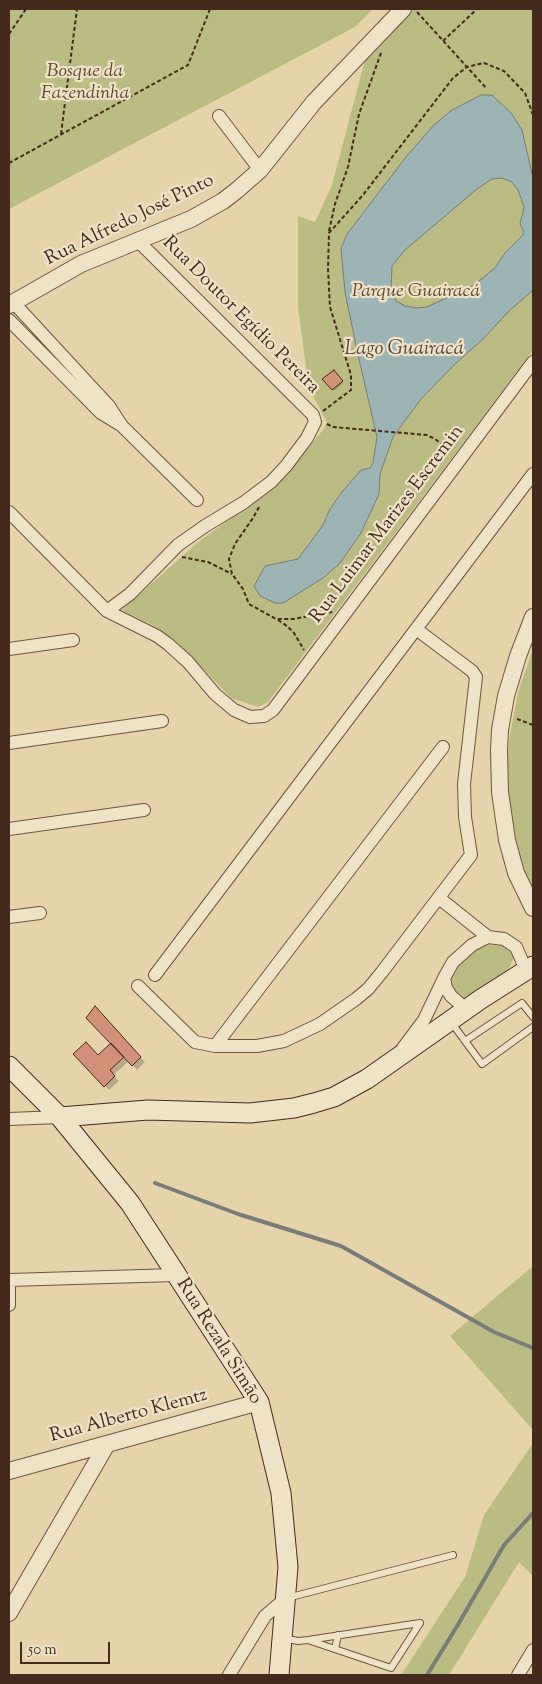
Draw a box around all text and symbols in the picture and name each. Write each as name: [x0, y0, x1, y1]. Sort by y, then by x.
park label: Bosque da Fazendinha: [41, 62, 129, 106]
street label: Rua Alfredo José Pinto: [42, 170, 218, 272]
street label: Rua Doutor Egídio Pereira: [156, 232, 324, 400]
park label: Parque Guairacá: [352, 282, 480, 304]
water label: Lago Guairacá: [344, 339, 464, 363]
street label: Rua Luimar Marizes Escremin: [306, 422, 470, 628]
street label: Rua Rezala Simão: [170, 1275, 266, 1409]
street label: Rua Alberto Klemtz: [48, 1385, 210, 1449]
scale bar: [22, 1632, 112, 1664]
text: 50 m: [28, 1640, 57, 1661]

